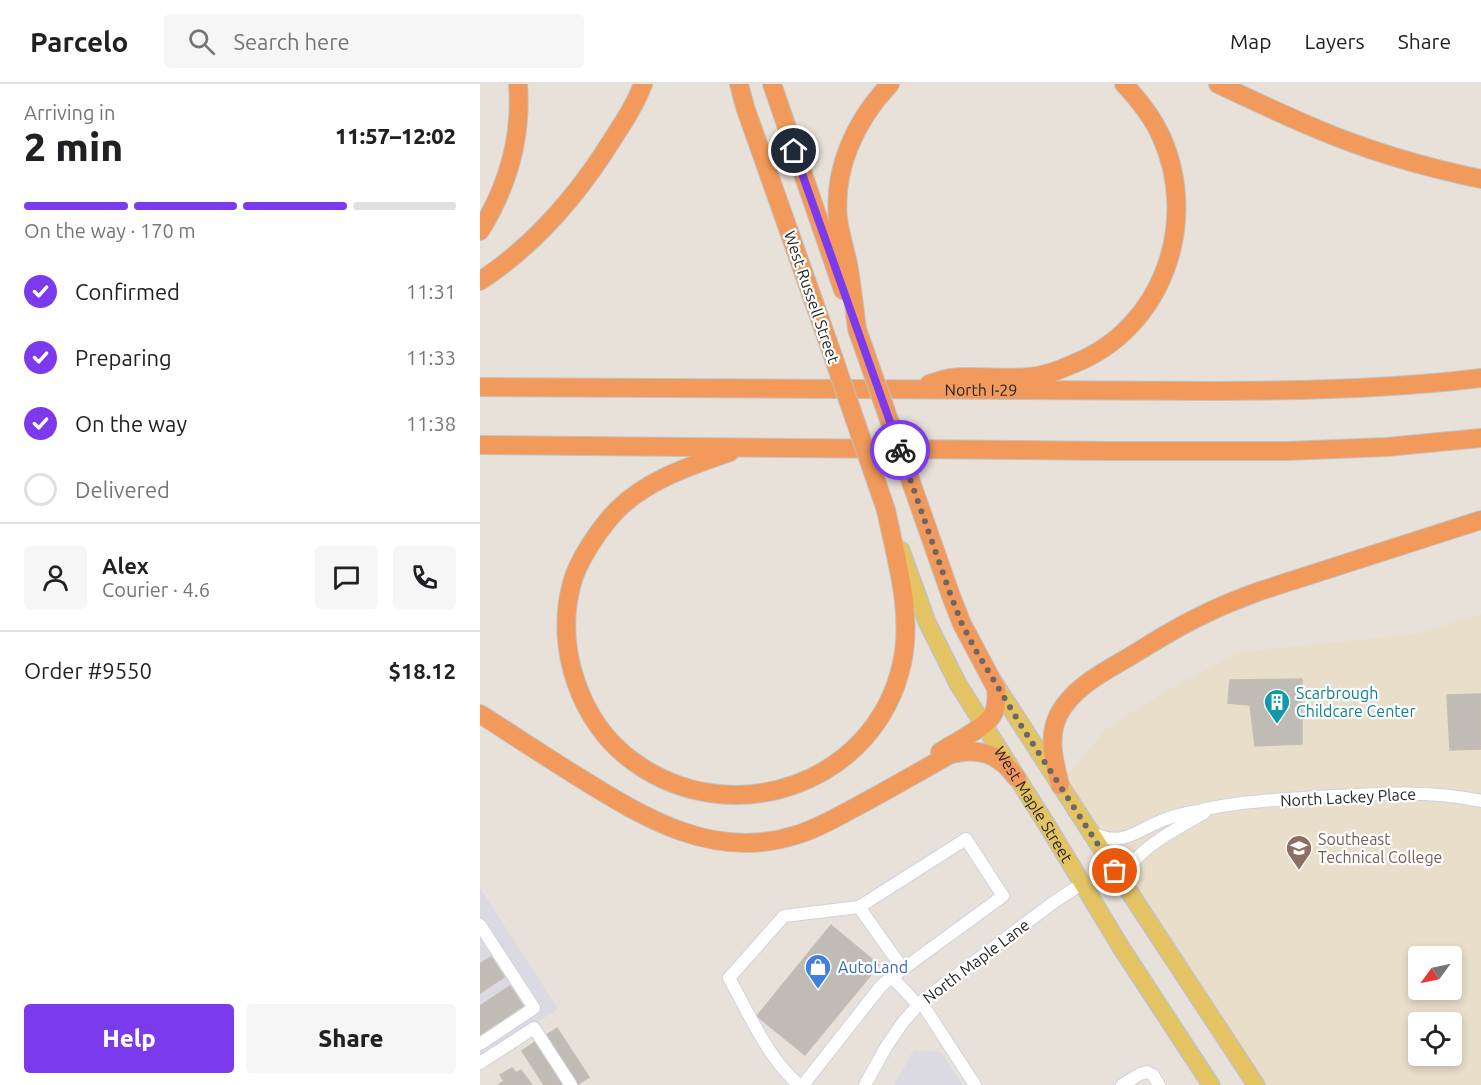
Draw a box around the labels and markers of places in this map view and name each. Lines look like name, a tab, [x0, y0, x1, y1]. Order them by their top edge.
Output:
pin	[768, 125, 819, 176]
place label: Scarbrough Childcare Center	[1296, 684, 1415, 720]
building icon: Scarbrough Childcare Center	[1262, 687, 1292, 725]
place label: Southeast Technical College	[1318, 830, 1442, 866]
school or university icon: Southeast Technical College	[1284, 833, 1314, 871]
pin	[1089, 845, 1140, 896]
shop icon: AutoLand	[803, 952, 833, 990]
place label: AutoLand	[838, 958, 908, 976]

